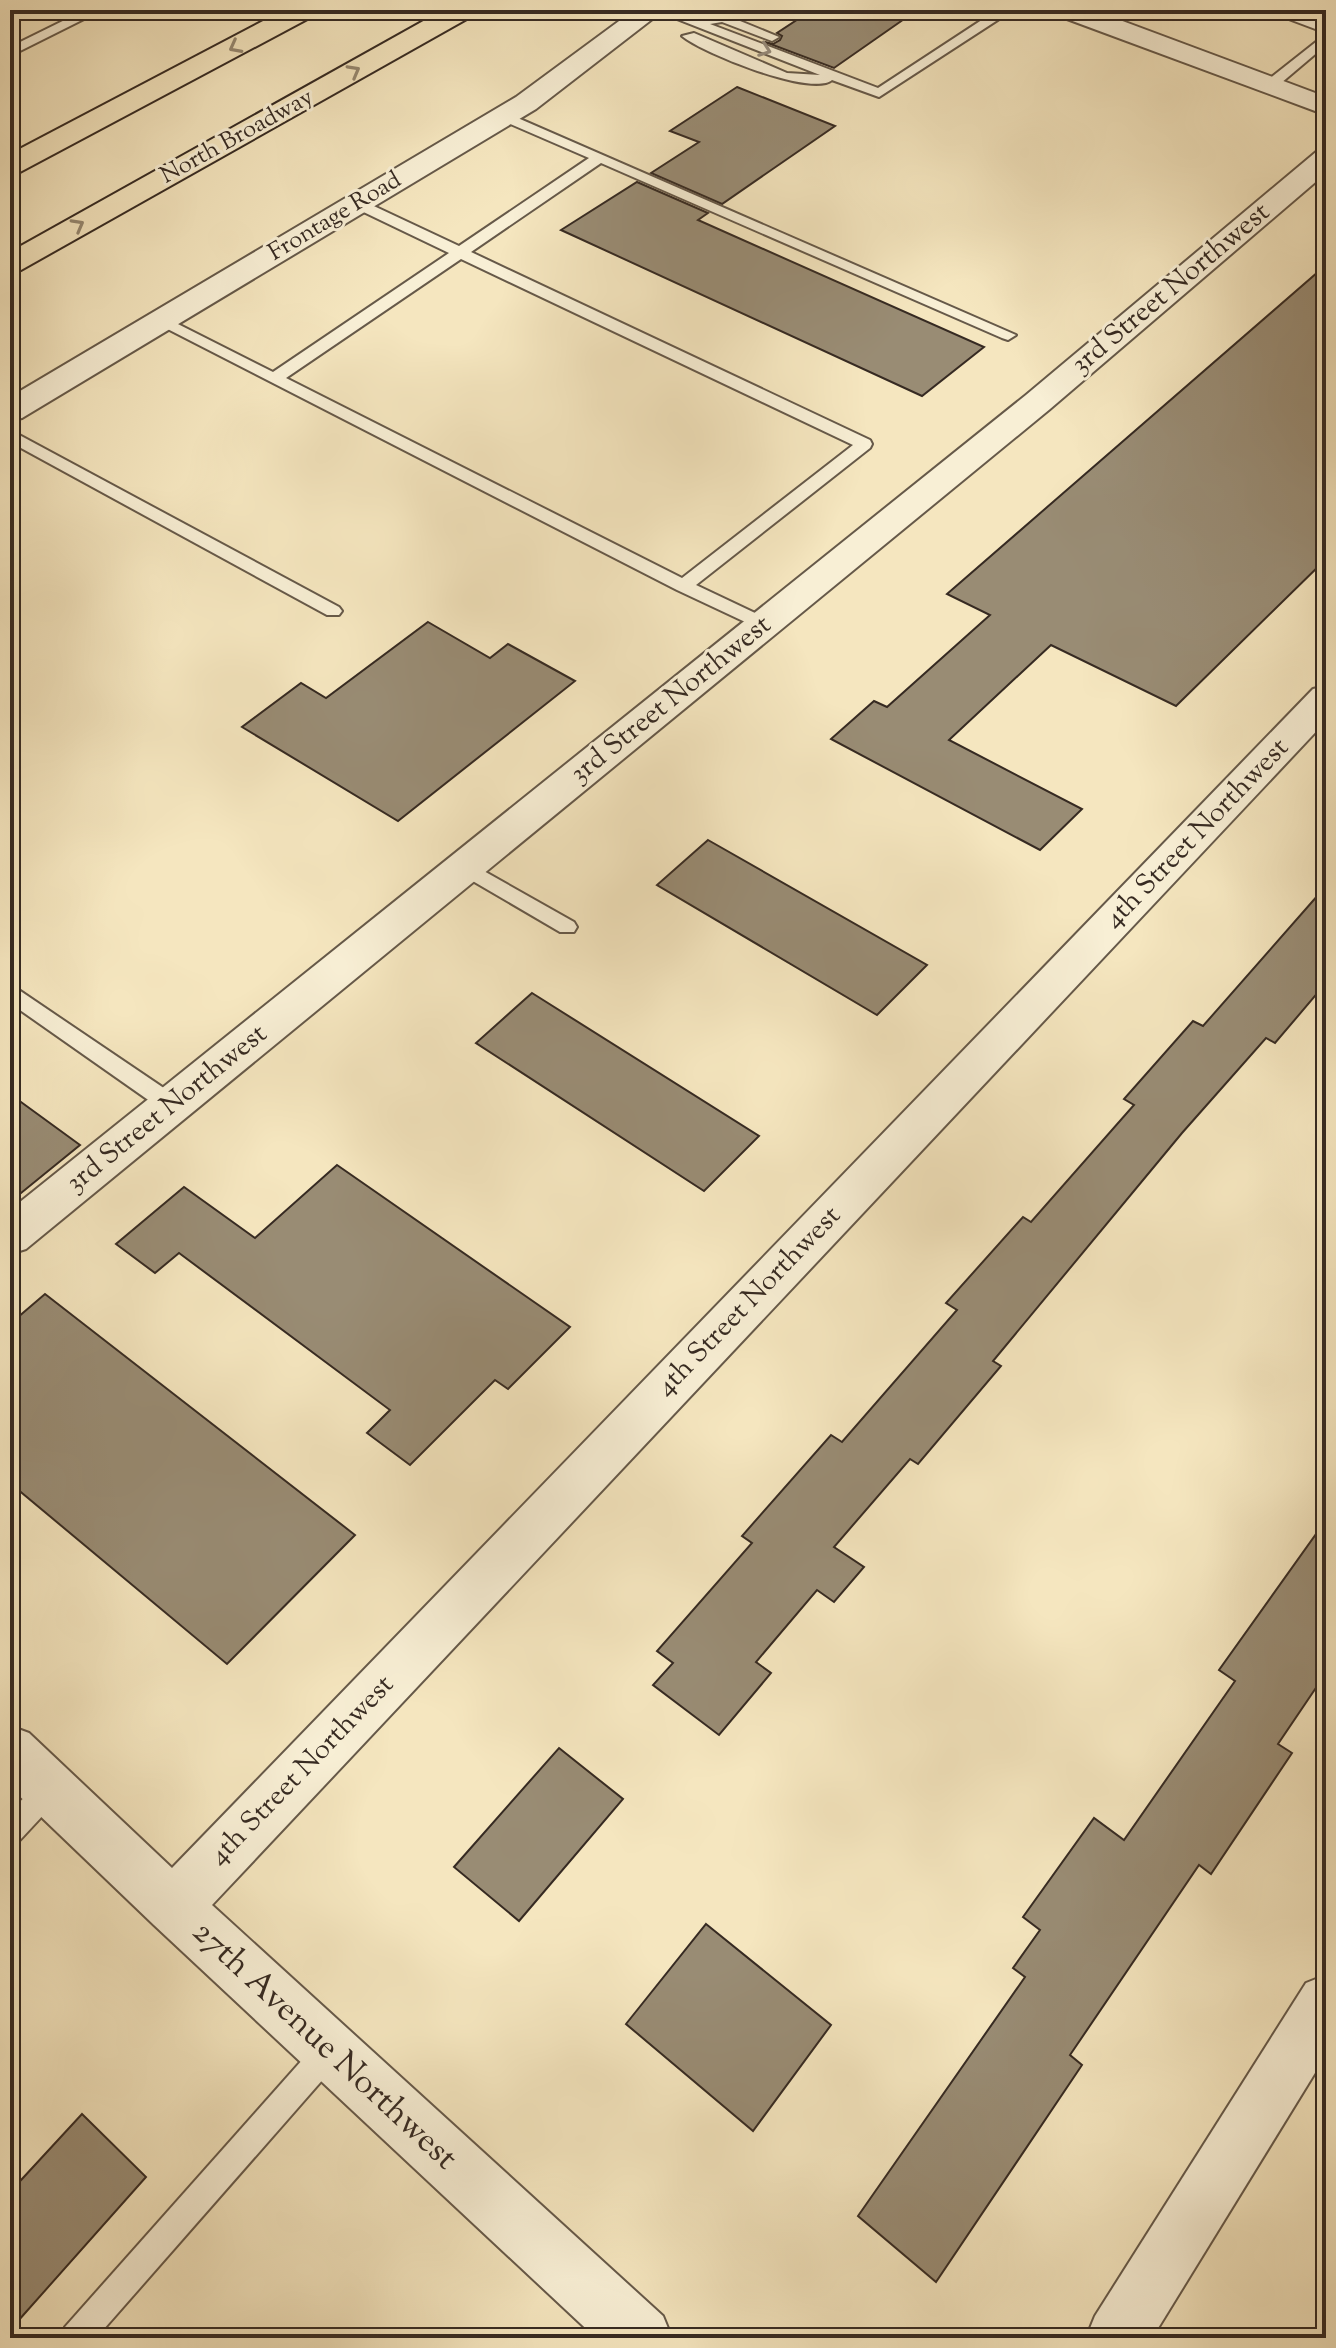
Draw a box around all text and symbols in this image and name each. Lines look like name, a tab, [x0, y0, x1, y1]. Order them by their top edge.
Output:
one-way arrow	[229, 37, 244, 52]
one-way arrow	[757, 41, 771, 57]
one-way arrow	[345, 65, 360, 81]
street label: North Broadway	[154, 81, 320, 193]
street label: Frontage Road	[262, 164, 408, 270]
street label: 3rd Street Northwest	[1063, 193, 1279, 384]
one-way arrow	[70, 220, 84, 235]
street label: 3rd Street Northwest	[562, 606, 781, 794]
street label: 4th Street Northwest	[1095, 729, 1299, 938]
street label: 3rd Street Northwest	[58, 1015, 277, 1203]
street label: 4th Street Northwest	[647, 1197, 851, 1406]
street label: 4th Street Northwest	[200, 1666, 404, 1875]
street label: 27th Avenue Northwest	[180, 1910, 468, 2183]

